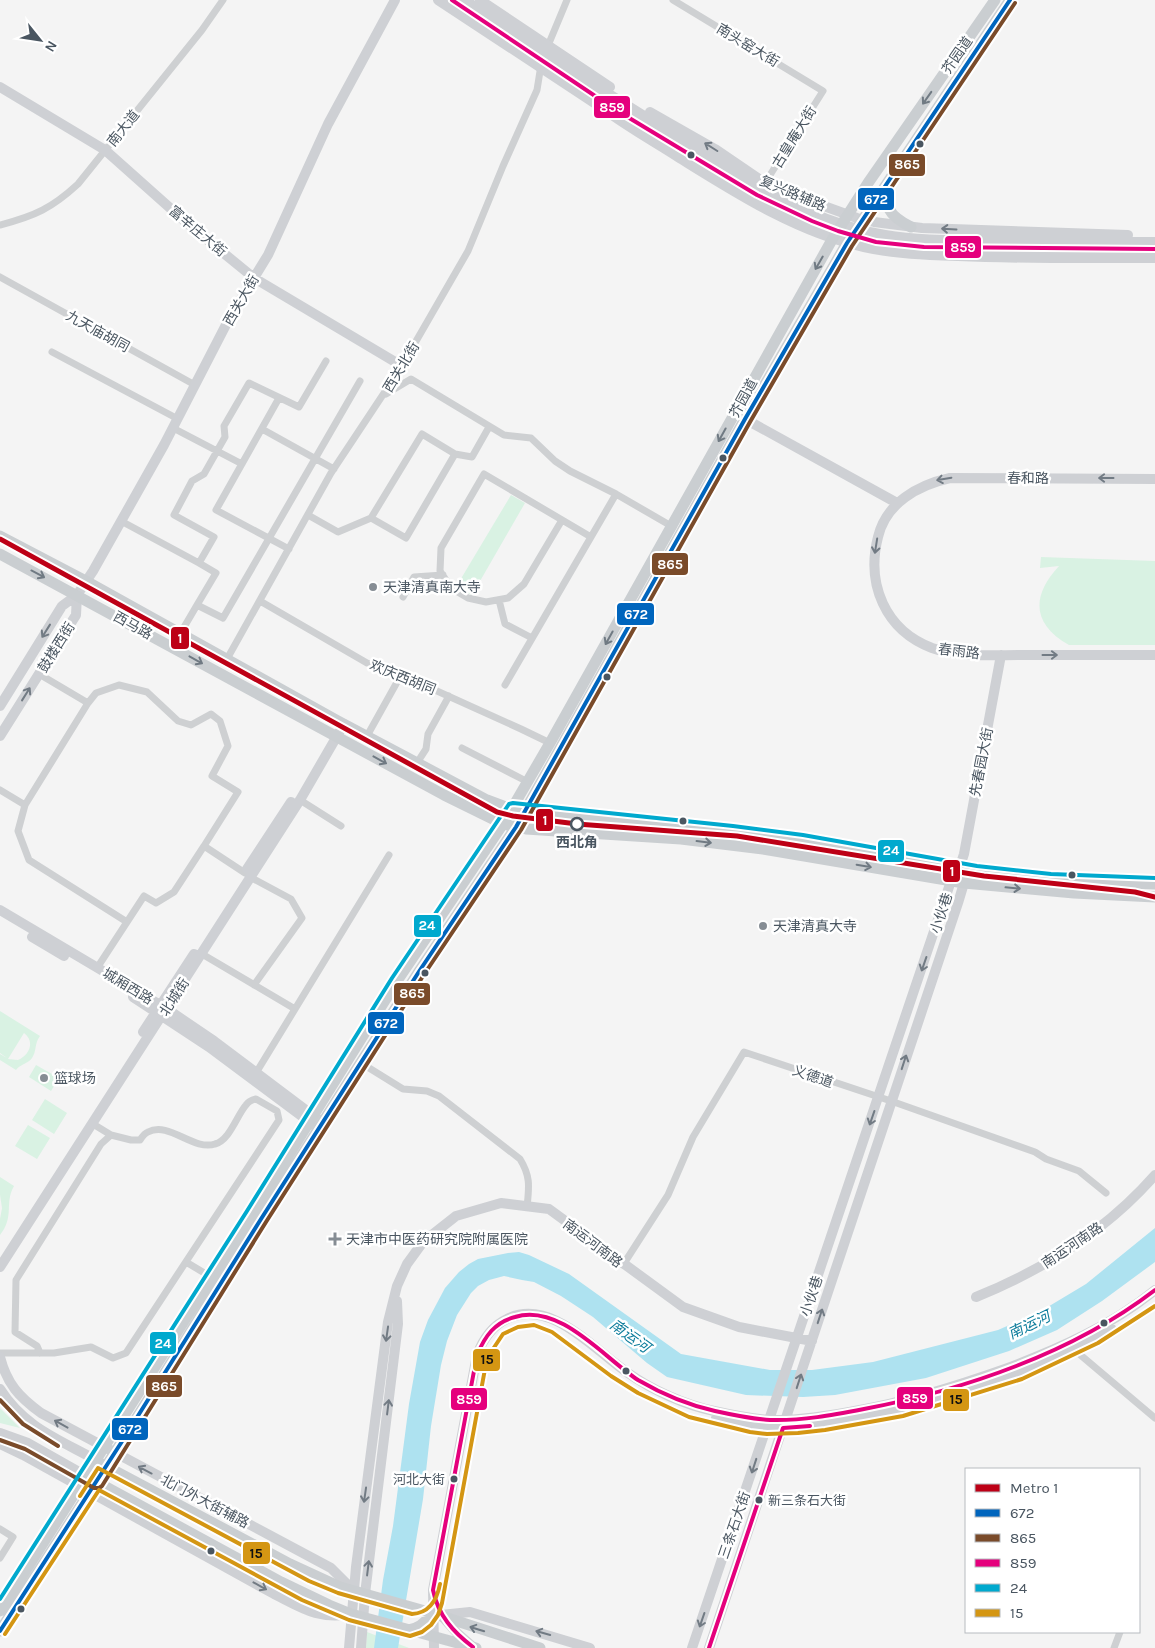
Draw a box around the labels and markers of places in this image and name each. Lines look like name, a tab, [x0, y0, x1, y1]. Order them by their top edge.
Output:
unlabelled marker	[915, 139, 925, 149]
unlabelled marker	[686, 150, 696, 160]
unlabelled marker	[718, 453, 728, 463]
place label: 天津清真南大寺	[383, 579, 481, 596]
marker: 天津清真南大寺	[367, 581, 379, 593]
unlabelled marker	[602, 672, 612, 682]
unlabelled marker	[678, 816, 688, 826]
marker: 西北角	[570, 817, 584, 831]
place label: 西北角	[556, 834, 598, 851]
unlabelled marker	[1067, 870, 1077, 880]
place label: 天津清真大寺	[773, 918, 857, 935]
marker: 天津清真大寺	[757, 920, 769, 932]
unlabelled marker	[420, 968, 430, 978]
place label: 篮球场	[54, 1070, 96, 1087]
marker: 篮球场	[38, 1072, 50, 1084]
place label: 天津市中医药研究院附属医院	[346, 1231, 528, 1248]
marker: 天津市中医药研究院附属医院	[328, 1232, 342, 1246]
unlabelled marker	[1099, 1318, 1109, 1328]
unlabelled marker	[621, 1366, 631, 1376]
place label: 河北大街	[393, 1472, 445, 1487]
marker: 河北大街	[449, 1474, 459, 1484]
place label: 新三条石大街	[768, 1493, 846, 1508]
marker: 新三条石大街	[754, 1495, 764, 1505]
unlabelled marker	[206, 1546, 216, 1556]
unlabelled marker	[16, 1604, 26, 1614]

